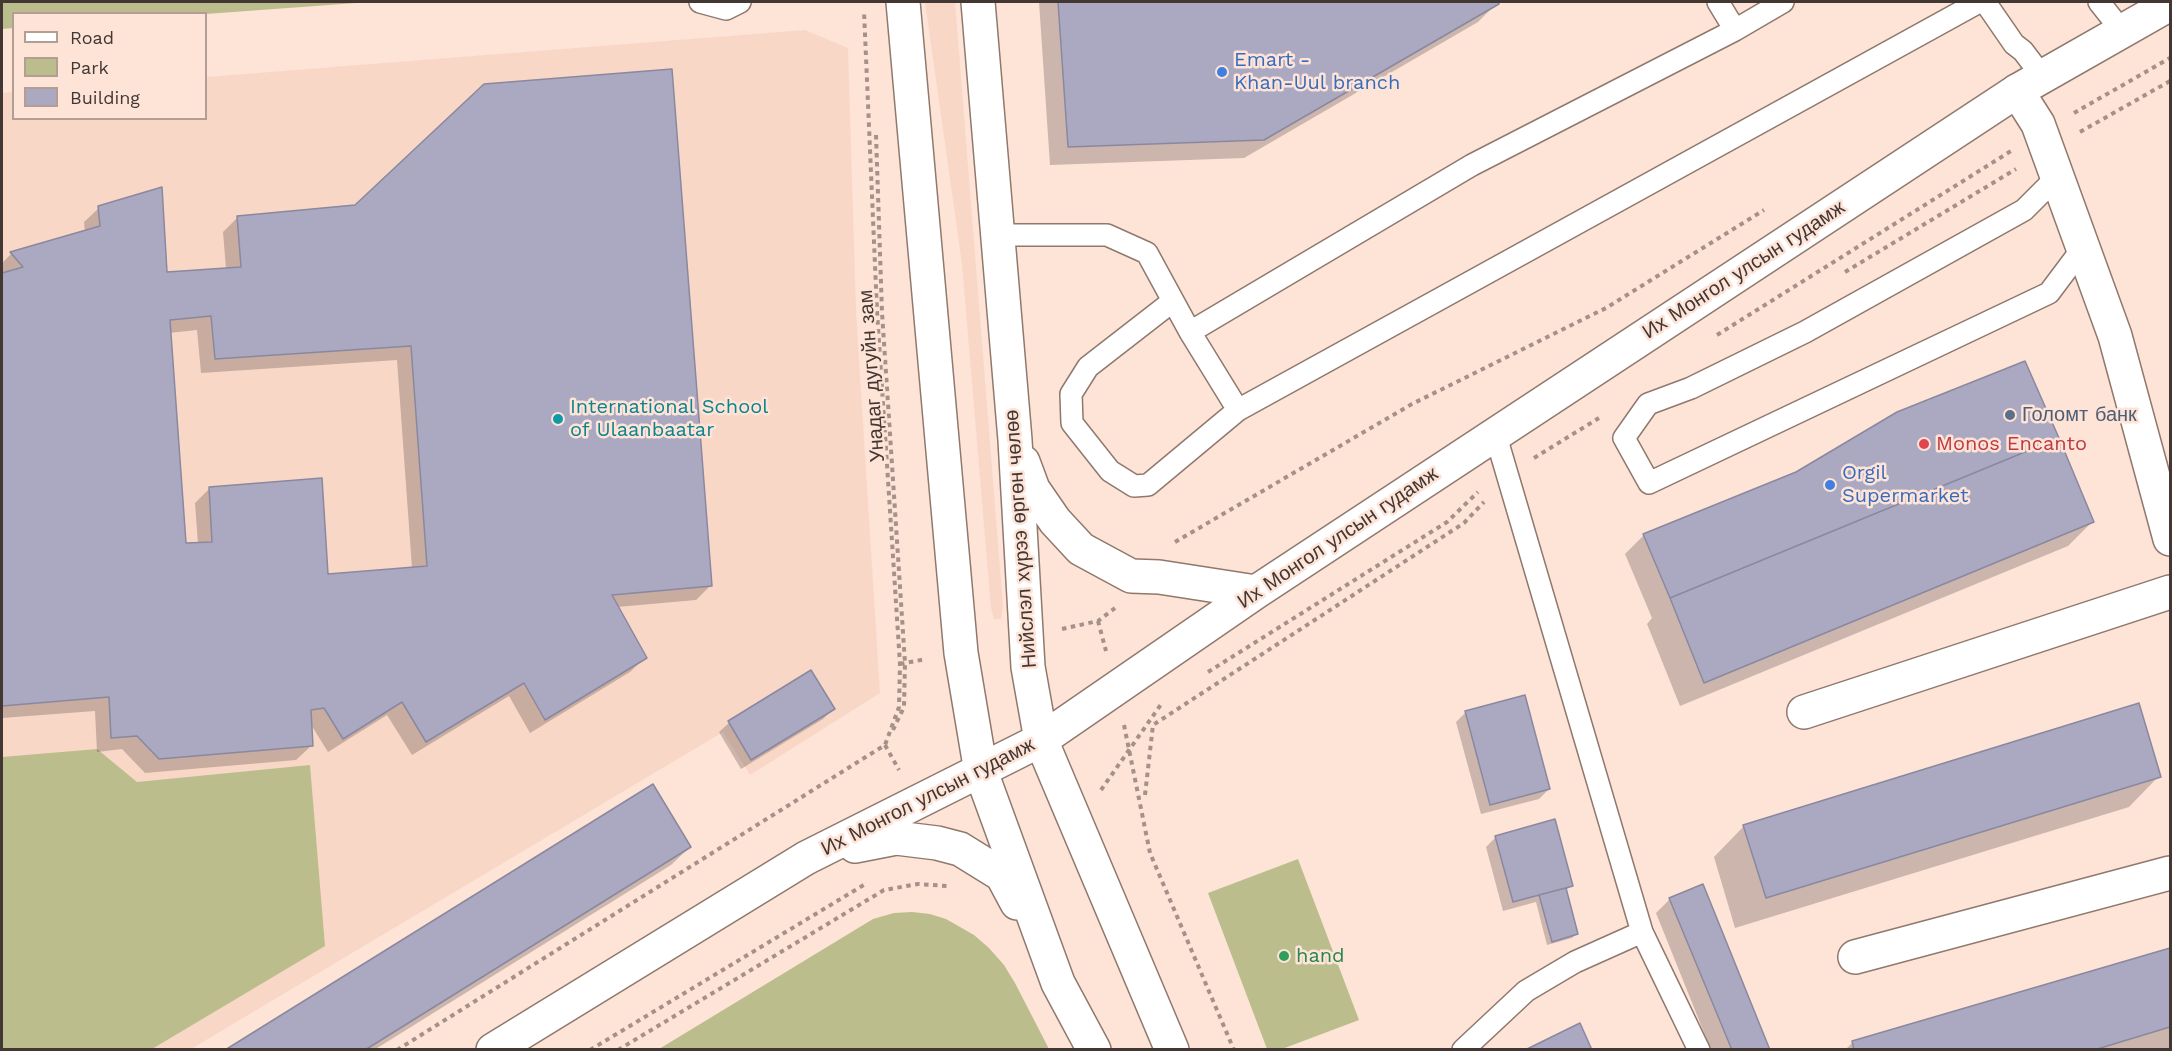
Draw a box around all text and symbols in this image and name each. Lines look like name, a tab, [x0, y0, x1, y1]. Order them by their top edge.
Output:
legend	[12, 12, 207, 120]
text: Road	[70, 27, 114, 48]
place label: Emart - Khan-Uul branch	[1234, 48, 1400, 95]
text: Park	[70, 57, 109, 78]
marker: Emart - Khan-Uul branch	[1215, 65, 1229, 79]
text: Building	[70, 87, 140, 108]
street label: Их Монгол улсын гудамж	[1638, 196, 1850, 344]
street label: Унадаг дугуйн зам	[854, 289, 890, 463]
place label: International School of Ulaanbaatar	[570, 395, 768, 442]
place label: Голомт банк	[2022, 403, 2137, 427]
marker: Голомт банк	[2003, 408, 2017, 422]
street label: Нийслэл хүрээ өргөн чөлөө	[1000, 409, 1042, 669]
marker: International School of Ulaanbaatar	[551, 412, 565, 426]
place label: Monos Encanto	[1936, 432, 2087, 456]
marker: Monos Encanto	[1917, 437, 1931, 451]
place label: Orgil Supermarket	[1842, 461, 1968, 508]
street label: Их Монгол улсын гудамж	[1233, 462, 1443, 614]
marker: Orgil Supermarket	[1823, 478, 1837, 492]
street label: Их Монгол улсын гудамж	[817, 733, 1039, 861]
place label: hand	[1296, 944, 1345, 968]
marker: hand	[1277, 949, 1291, 963]

